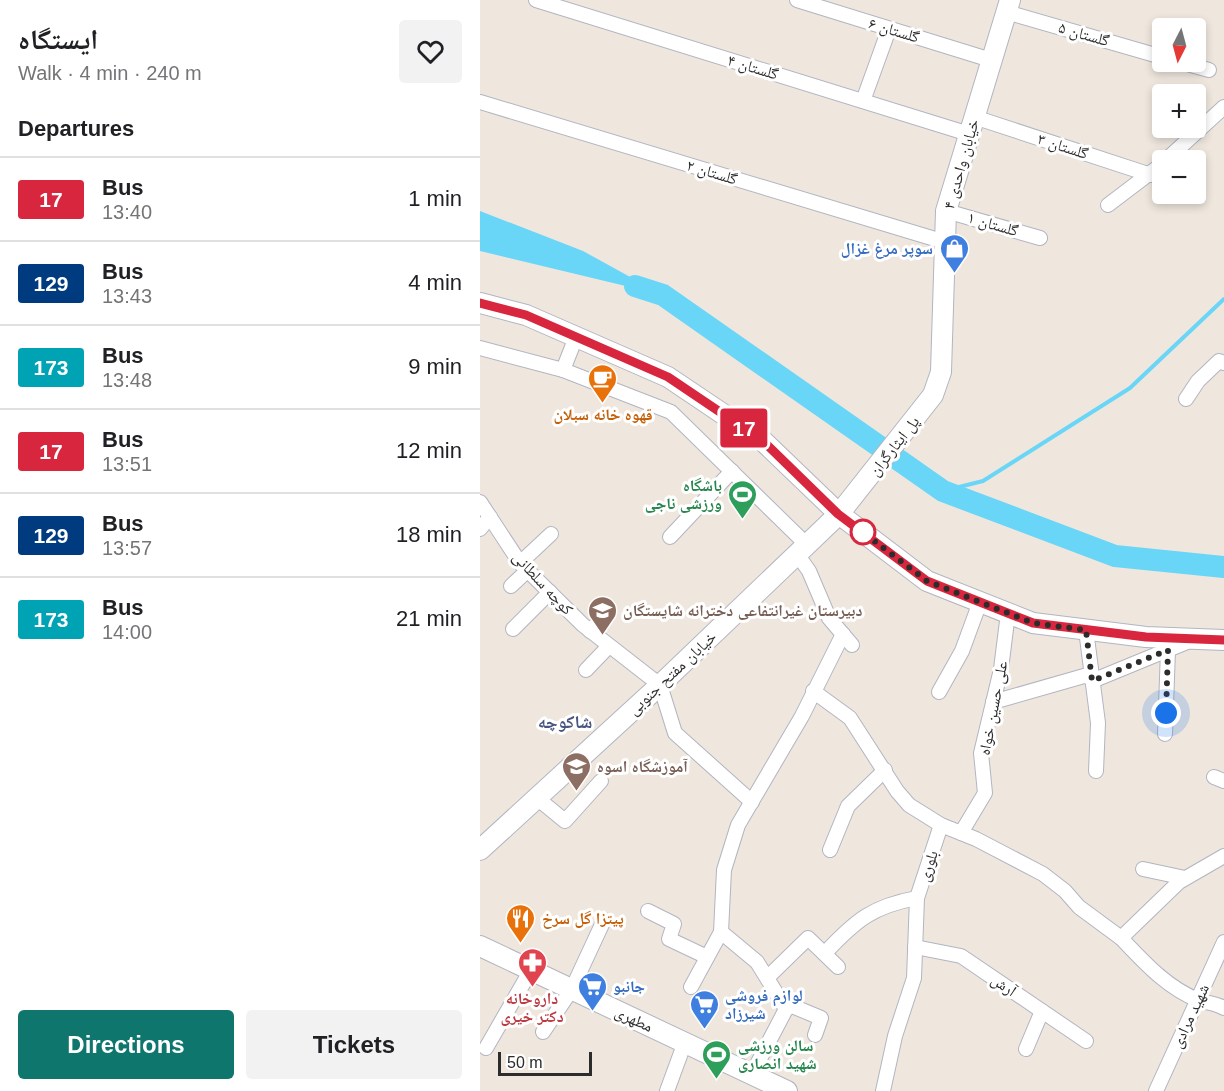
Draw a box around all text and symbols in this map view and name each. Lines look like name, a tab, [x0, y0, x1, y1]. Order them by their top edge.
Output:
street label: گلستان ۶	[866, 14, 922, 48]
north arrow	[1152, 18, 1206, 72]
map controls	[1152, 18, 1206, 204]
street label: گلستان ۵	[1056, 19, 1112, 51]
button: heart	[399, 20, 462, 83]
text: ایستگاه	[18, 24, 98, 55]
street label: گلستان ۴	[725, 51, 781, 85]
text: Walk · 4 min · 240 m	[18, 62, 202, 84]
button: +	[1152, 84, 1206, 138]
text: Departures	[18, 116, 134, 141]
street label: خیابان واحدی ۴	[940, 117, 984, 212]
street label: گلستان ۳	[1035, 130, 1091, 164]
button: −	[1152, 150, 1206, 204]
street label: گلستان ۲	[684, 156, 740, 190]
text: Bus	[102, 175, 144, 200]
text: 1 min	[408, 186, 462, 211]
text: 17	[39, 188, 63, 211]
text: 13:40	[102, 201, 152, 223]
street label: گلستان ۱	[965, 209, 1021, 241]
shop icon: سوپر مرغ غزال	[938, 232, 970, 274]
place label: سوپر مرغ غزال	[841, 240, 933, 259]
text: Bus	[102, 259, 144, 284]
text: 4 min	[408, 270, 462, 295]
text: 129	[33, 272, 69, 295]
text: 13:43	[102, 285, 152, 307]
text: Bus	[102, 343, 144, 368]
text: 9 min	[408, 354, 462, 379]
text: 173	[33, 356, 69, 379]
cafe icon: قهوه خانه سبلان	[587, 362, 619, 404]
text: 13:48	[102, 369, 152, 391]
place label: قهوه خانه سبلان	[553, 406, 653, 424]
line badge: 17	[717, 408, 771, 448]
street label: پل ایثارگران	[865, 413, 924, 480]
text: 17	[732, 417, 756, 440]
text: Bus	[102, 427, 144, 452]
text: 12 min	[396, 438, 462, 463]
text: 17	[39, 440, 63, 463]
text: 13:51	[102, 453, 152, 475]
place label: باشگاه ورزشی ناجی	[645, 477, 722, 513]
sports icon: باشگاه ورزشی ناجی	[727, 478, 759, 520]
text: Bus	[102, 511, 144, 536]
unlabelled marker	[850, 519, 876, 545]
text: 18 min	[396, 522, 462, 547]
text: 129	[33, 524, 69, 547]
text: 13:57	[102, 537, 152, 559]
street label: کوچه سلطانی	[508, 548, 577, 620]
school or university icon: دبیرستان غیرانتفاعی دخترانه شایستگان	[586, 594, 618, 636]
text: Bus	[102, 595, 144, 620]
place label: دبیرستان غیرانتفاعی دخترانه شایستگان	[623, 602, 862, 620]
text: 21 min	[396, 606, 462, 631]
text: 173	[33, 608, 69, 631]
text: 14:00	[102, 621, 152, 643]
street label: خیابان مفتح جنوبی	[624, 628, 721, 720]
street label: علی حسین خواه	[976, 659, 1012, 757]
your location	[1151, 698, 1181, 728]
district label: شاکوچه	[538, 712, 592, 732]
school or university icon: آموزشگاه اسوه	[560, 750, 592, 792]
place label: آموزشگاه اسوه	[597, 758, 688, 775]
street label: بلوری	[915, 848, 943, 884]
restaurant icon: پیتزا گل سرخ	[505, 902, 537, 944]
place label: پیتزا گل سرخ	[542, 910, 624, 929]
pharmacy icon: داروخانه دکتر خیری	[516, 946, 548, 988]
supermarket icon: جانبو	[576, 970, 608, 1012]
street label: آرش	[987, 971, 1020, 1002]
place label: جانبو	[613, 978, 645, 995]
street label: شهید مرادی	[1168, 981, 1214, 1051]
place label: لوازم فروشی شیرزاد	[725, 987, 803, 1022]
supermarket icon: لوازم فروشی شیرزاد	[688, 988, 720, 1030]
place label: داروخانه دکتر خیری	[500, 990, 564, 1026]
street label: مطهری	[612, 1003, 656, 1037]
button: Directions	[18, 1010, 234, 1079]
button: Tickets	[246, 1010, 462, 1079]
place label: سالن ورزشی شهید انصاری	[738, 1037, 817, 1073]
sports icon: سالن ورزشی شهید انصاری	[701, 1038, 733, 1080]
scale bar	[498, 1049, 592, 1076]
text: 50 m	[507, 1054, 543, 1071]

